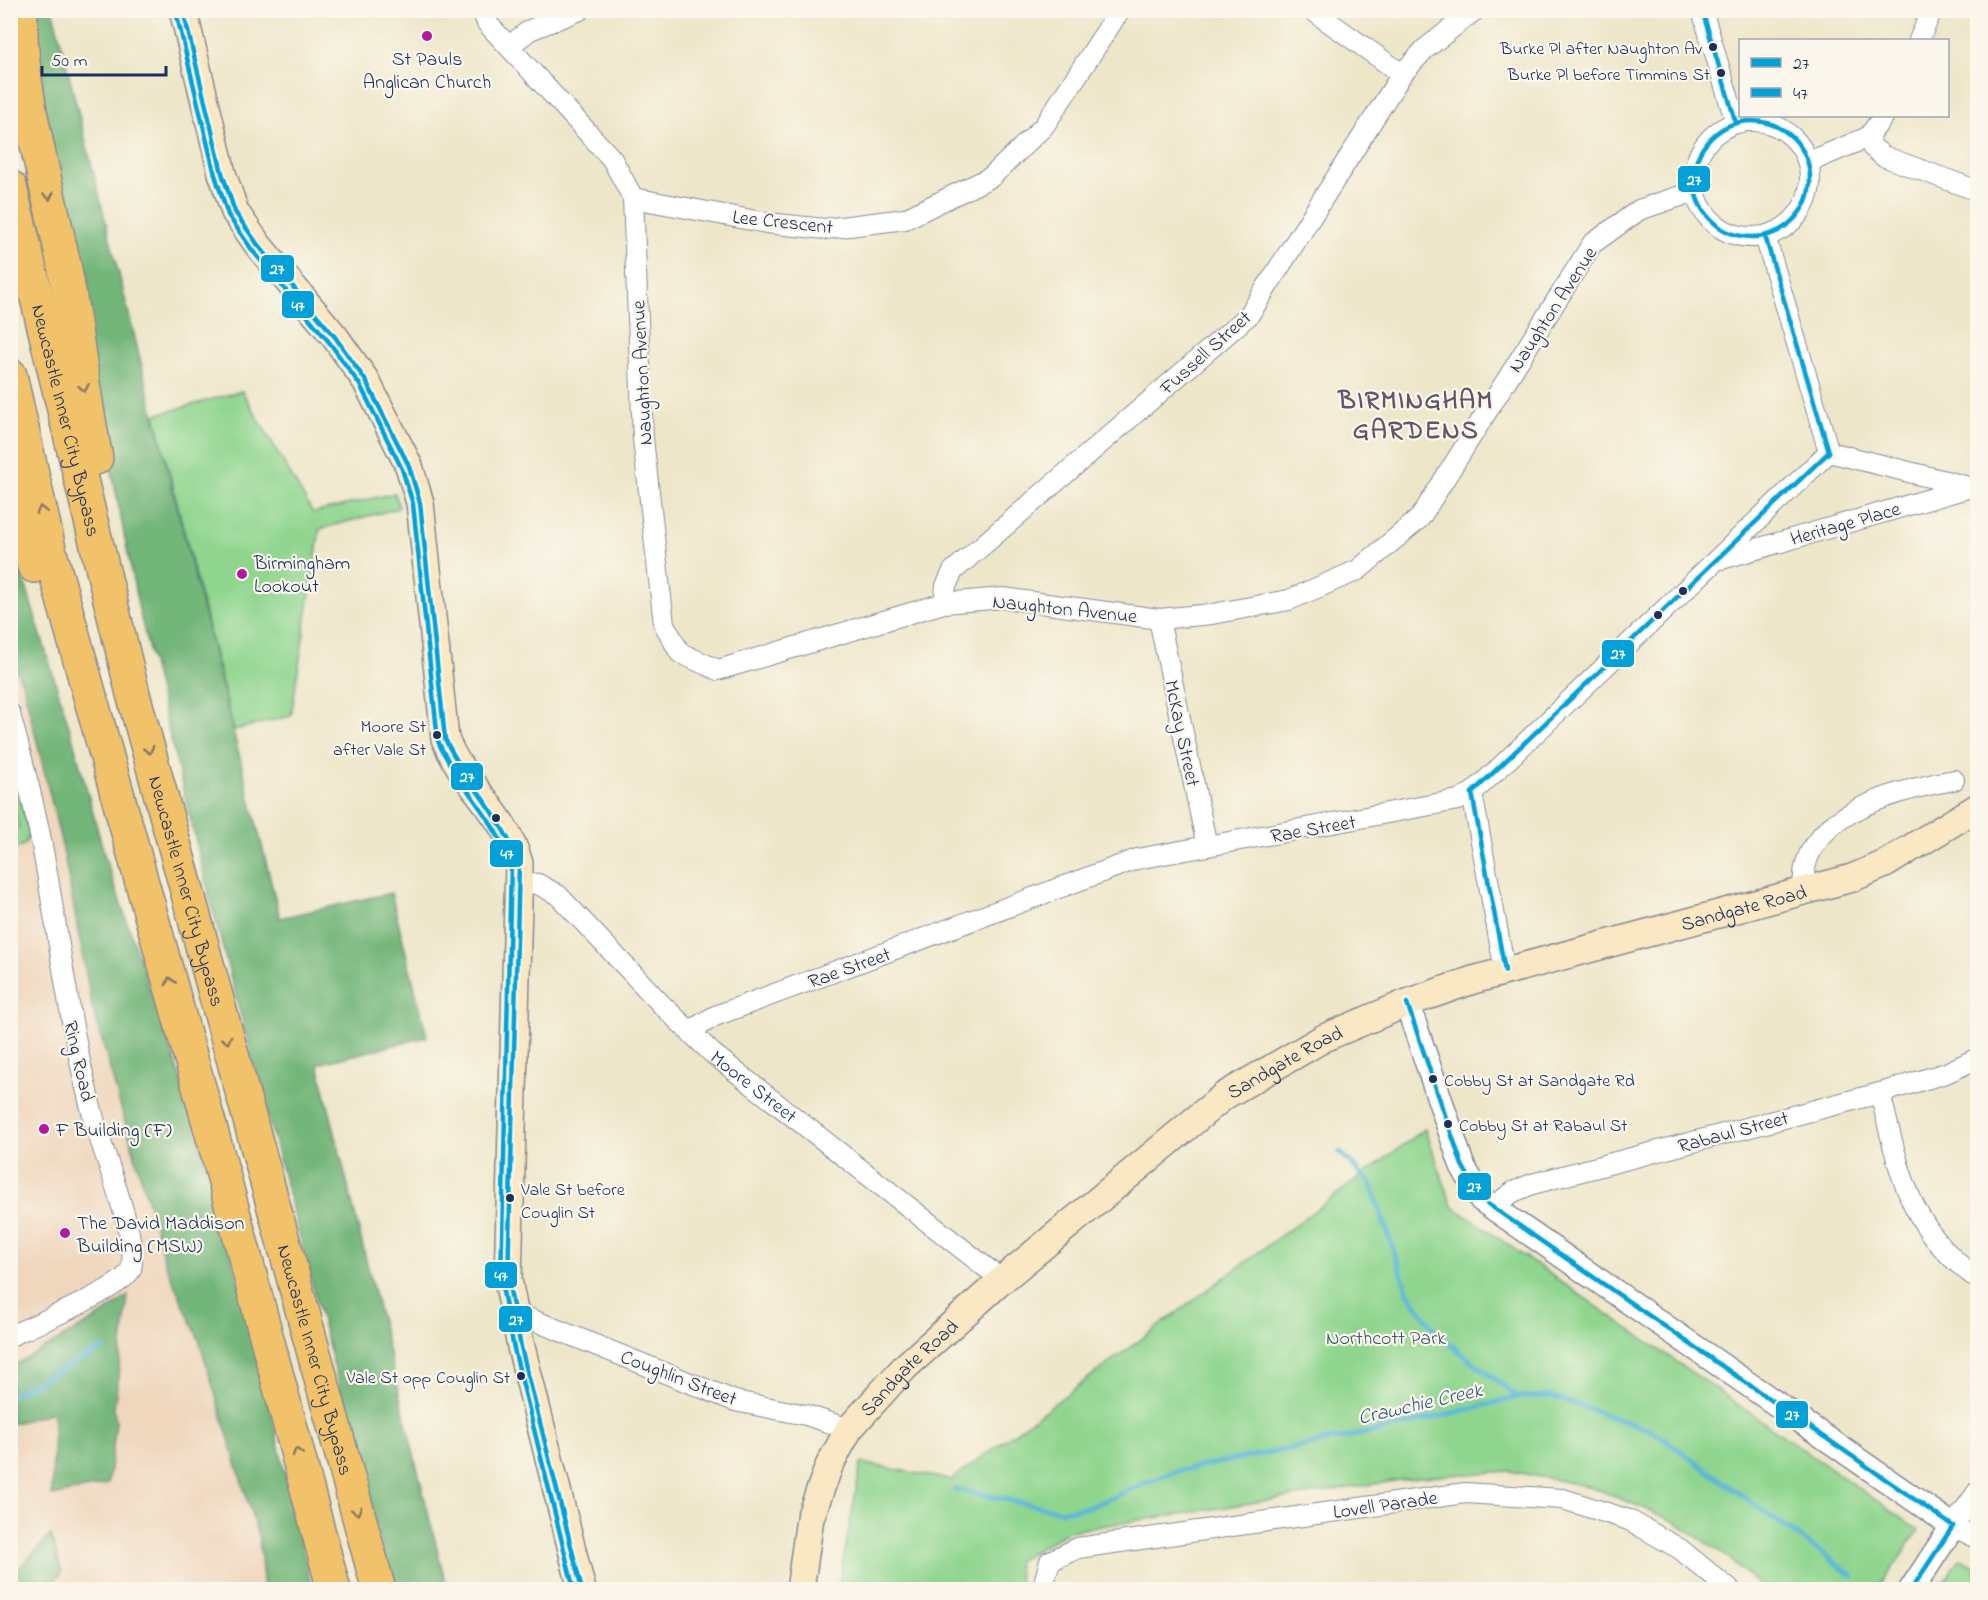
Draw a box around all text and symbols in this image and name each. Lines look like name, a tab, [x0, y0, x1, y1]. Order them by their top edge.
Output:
marker: St Pauls Anglican Church	[420, 29, 434, 43]
place label: Burke Pl after Naughton Av	[1499, 37, 1702, 64]
scale bar	[42, 39, 166, 77]
legend	[1739, 39, 1949, 117]
marker: Burke Pl after Naughton Av	[1707, 41, 1719, 53]
place label: St Pauls Anglican Church	[363, 46, 491, 99]
text: 50 m	[51, 49, 88, 75]
text: 27	[1793, 52, 1810, 78]
place label: Burke Pl before Timmins St	[1507, 63, 1710, 89]
marker: Burke Pl before Timmins St	[1715, 67, 1727, 79]
text: 47	[1793, 82, 1808, 108]
line badge: 27	[1677, 165, 1711, 193]
text: 27	[1686, 169, 1702, 193]
one-way arrow	[42, 191, 55, 201]
street label: Lee Crescent	[731, 204, 835, 243]
street label: Naughton Avenue	[1502, 242, 1607, 380]
line badge: 27	[260, 254, 295, 283]
text: 27	[269, 258, 285, 282]
line badge: 47	[281, 290, 315, 319]
text: 47	[290, 295, 305, 319]
street label: Naughton Avenue	[625, 300, 663, 446]
street label: Newcastle Inner City Bypass	[22, 302, 106, 540]
street label: Fussell Street	[1154, 305, 1259, 404]
one-way arrow	[77, 383, 89, 393]
district label: BIRMINGHAM GARDENS	[1337, 383, 1494, 451]
street label: Heritage Place	[1787, 496, 1904, 556]
one-way arrow	[35, 505, 48, 515]
place label: Birmingham Lookout	[253, 550, 350, 602]
marker: Birmingham Lookout	[235, 567, 249, 581]
unlabelled marker	[1677, 585, 1689, 597]
street label: Naughton Avenue	[991, 588, 1138, 633]
unlabelled marker	[1652, 609, 1664, 621]
line badge: 27	[1601, 639, 1635, 668]
text: 27	[1610, 643, 1626, 667]
street label: McKay Street	[1155, 678, 1206, 790]
place label: Moore St after Vale St	[333, 715, 426, 764]
marker: Moore St after Vale St	[431, 729, 443, 741]
one-way arrow	[141, 745, 154, 755]
line badge: 27	[450, 762, 484, 791]
text: 27	[459, 766, 475, 790]
street label: Newcastle Inner City Bypass	[139, 773, 230, 1010]
street label: Rae Street	[1268, 809, 1359, 852]
unlabelled marker	[490, 812, 502, 824]
line badge: 47	[489, 839, 524, 868]
text: 47	[499, 843, 514, 867]
street label: Sandgate Road	[1678, 879, 1810, 940]
street label: Rae Street	[804, 941, 896, 998]
one-way arrow	[164, 976, 177, 986]
street label: Ring Road	[53, 1018, 101, 1105]
street label: Sandgate Road	[1223, 1020, 1348, 1108]
one-way arrow	[220, 1034, 232, 1045]
street label: Moore Street	[703, 1045, 802, 1131]
place label: Cobby St at Sandgate Rd	[1444, 1069, 1635, 1096]
marker: Cobby St at Sandgate Rd	[1427, 1073, 1439, 1085]
street label: Rabaul Street	[1675, 1105, 1792, 1162]
place label: Cobby St at Rabaul St	[1459, 1114, 1627, 1140]
place label: F Building (F)	[55, 1117, 172, 1147]
marker: Cobby St at Rabaul St	[1442, 1118, 1454, 1130]
marker: F Building (F)	[37, 1122, 51, 1136]
line badge: 27	[1457, 1172, 1492, 1201]
text: 27	[1466, 1176, 1482, 1200]
place label: Vale St before Couglin St	[520, 1178, 626, 1228]
marker: Vale St before Couglin St	[504, 1192, 516, 1204]
place label: The David Maddison Building (MSW)	[76, 1210, 245, 1263]
marker: The David Maddison Building (MSW)	[58, 1226, 72, 1240]
street label: Newcastle Inner City Bypass	[268, 1242, 359, 1479]
line badge: 47	[484, 1261, 518, 1289]
text: 47	[493, 1265, 508, 1289]
line badge: 27	[498, 1305, 533, 1333]
text: 27	[508, 1309, 524, 1333]
street label: Sandgate Road	[854, 1313, 966, 1424]
park label: Northcott Park	[1326, 1325, 1446, 1354]
street label: Coughlin Street	[615, 1344, 741, 1416]
place label: Vale St opp Couglin St	[346, 1366, 510, 1393]
marker: Vale St opp Couglin St	[515, 1370, 527, 1382]
water label: Crawchie Creek	[1355, 1376, 1486, 1434]
line badge: 27	[1775, 1400, 1809, 1429]
text: 27	[1784, 1404, 1800, 1428]
one-way arrow	[292, 1447, 305, 1457]
street label: Lovell Parade	[1331, 1485, 1439, 1528]
one-way arrow	[350, 1506, 363, 1516]

